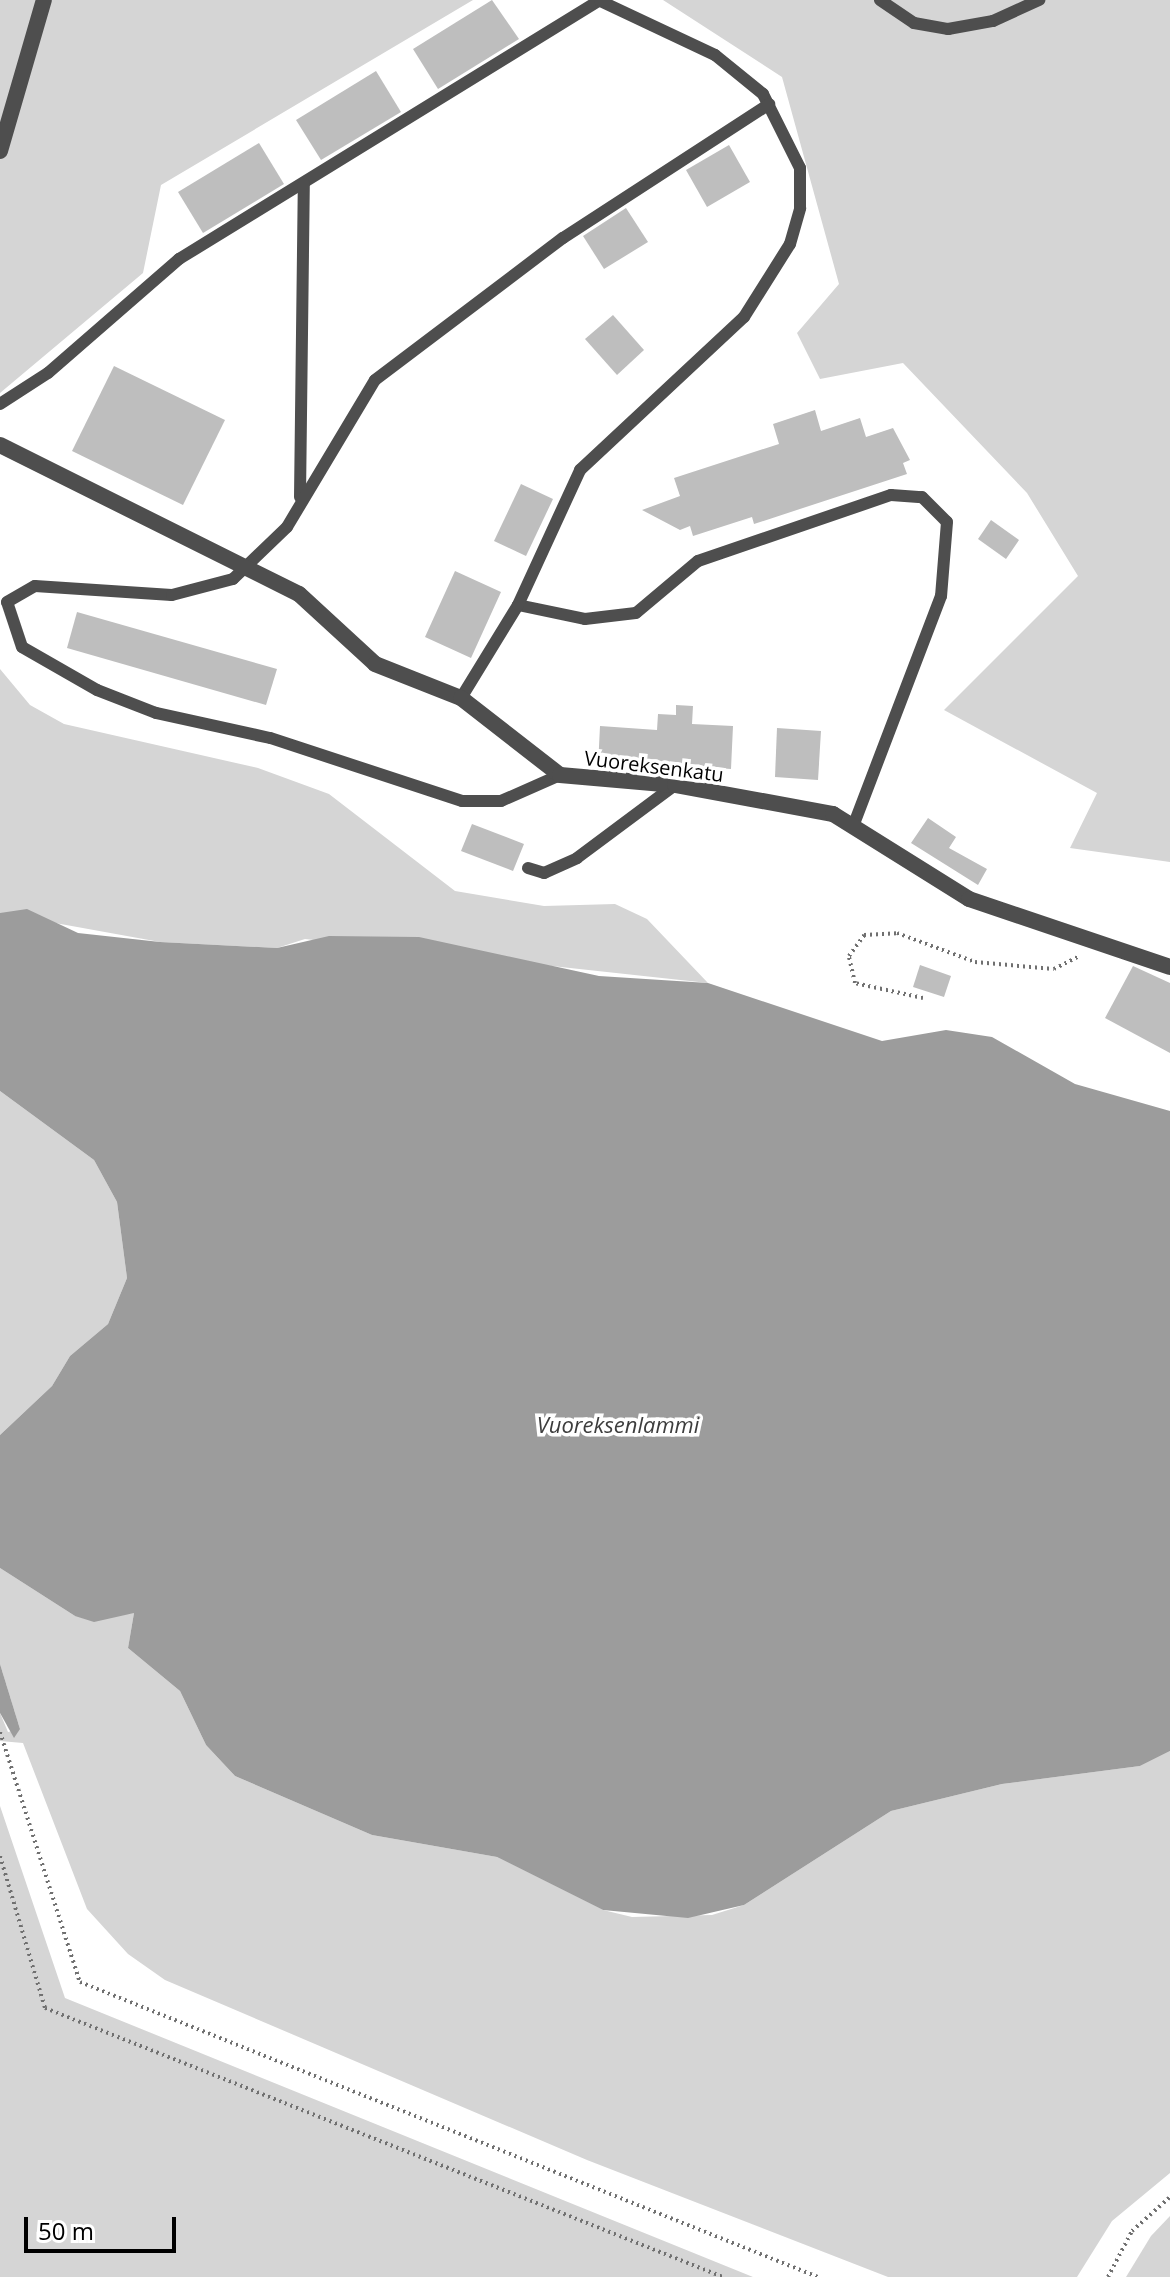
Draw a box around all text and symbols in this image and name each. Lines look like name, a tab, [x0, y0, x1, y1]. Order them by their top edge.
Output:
street label: Vuoreksenkatu	[583, 746, 725, 786]
water label: Vuoreksenlammi	[537, 1412, 699, 1438]
scale bar	[28, 2201, 180, 2251]
text: 50 m	[38, 2214, 94, 2247]

